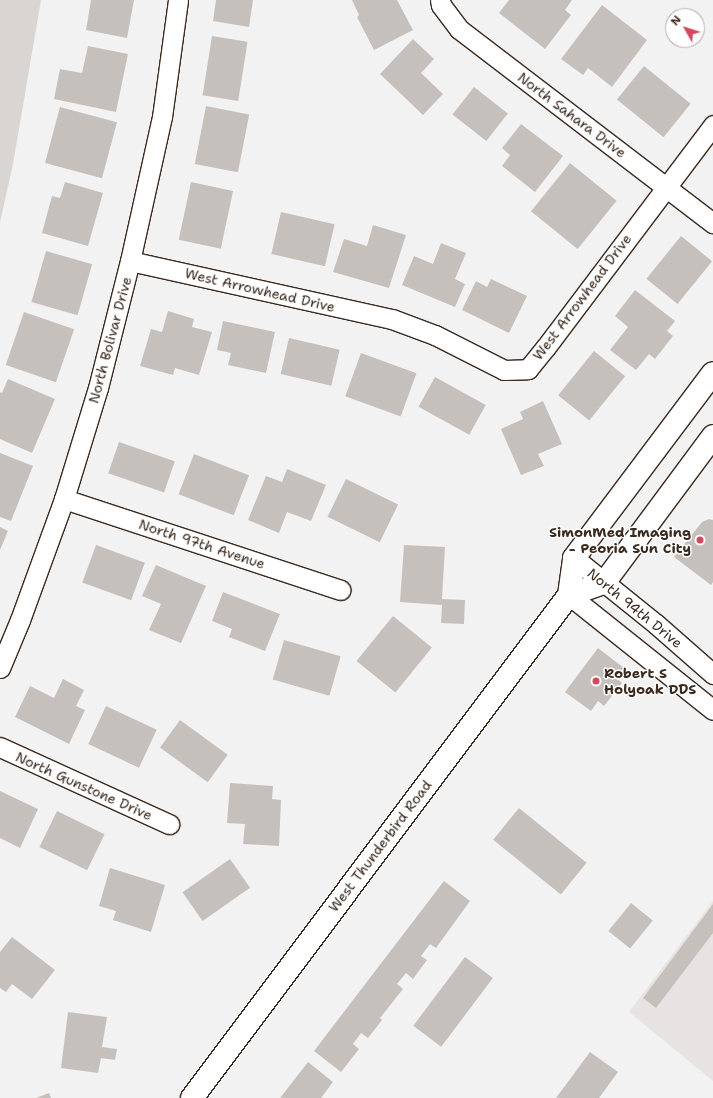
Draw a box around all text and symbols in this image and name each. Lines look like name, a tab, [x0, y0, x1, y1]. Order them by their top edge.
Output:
north arrow	[665, 8, 705, 48]
text: N	[667, 13, 685, 29]
street label: North Sahara Drive	[515, 69, 629, 161]
street label: West Arrowhead Drive	[529, 231, 635, 363]
street label: West Arrowhead Drive	[183, 265, 337, 315]
street label: North Bolivar Drive	[85, 275, 135, 405]
street label: North 97th Avenue	[137, 516, 267, 572]
place label: SimonMed Imaging - Peoria Sun City	[549, 524, 691, 556]
marker: SimonMed Imaging - Peoria Sun City	[694, 534, 706, 546]
street label: North 94th Drive	[584, 565, 686, 651]
place label: Robert S Holyoak DDS	[604, 665, 696, 698]
marker: Robert S Holyoak DDS	[591, 676, 601, 686]
street label: North Gunstone Drive	[13, 748, 155, 824]
street label: West Thunderbird Road	[325, 777, 435, 915]

